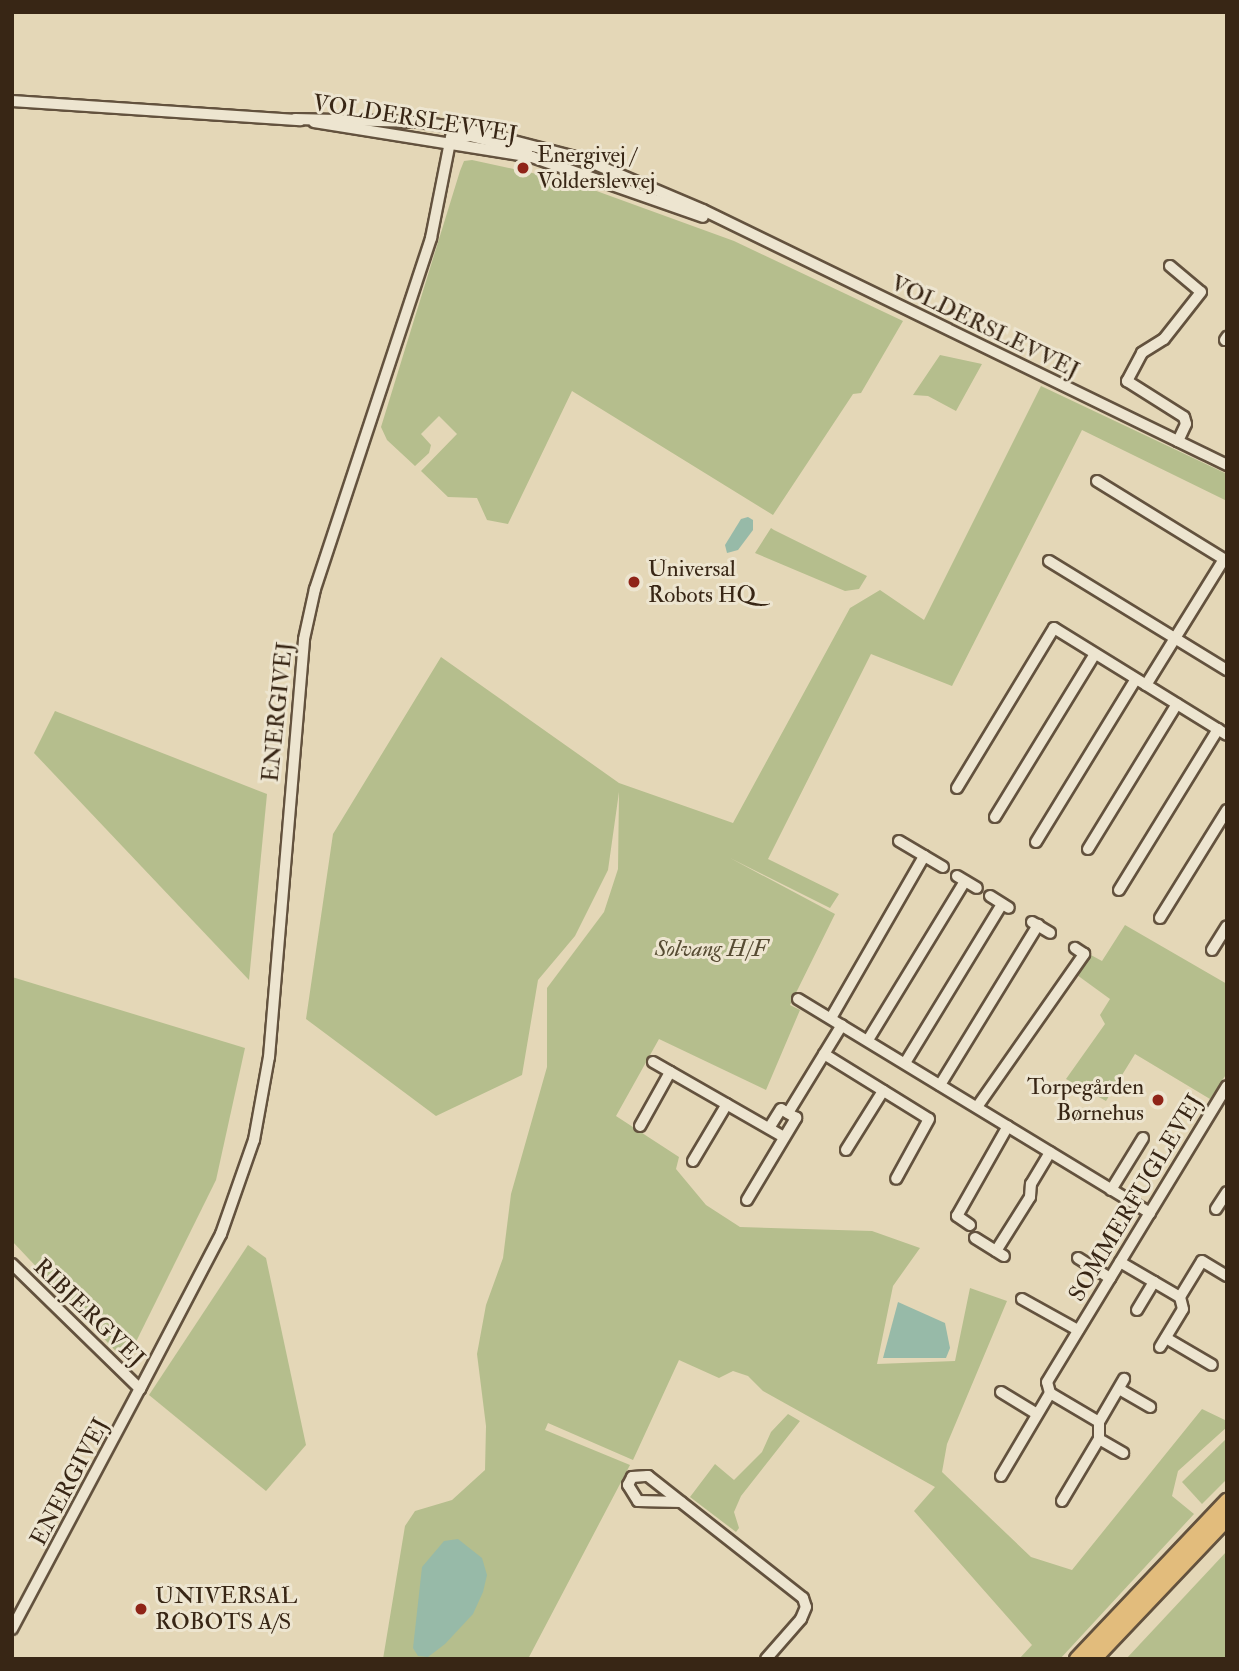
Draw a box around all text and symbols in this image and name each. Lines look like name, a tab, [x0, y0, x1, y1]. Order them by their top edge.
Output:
street label: VOLDERSLEVVEJ	[311, 89, 519, 149]
place label: Energivej / Volderslevvej	[537, 141, 655, 195]
marker: Energivej / Volderslevvej	[515, 160, 531, 176]
street label: VOLDERSLEVVEJ	[886, 269, 1084, 385]
place label: Universal Robots HQ	[648, 555, 756, 609]
marker: Universal Robots HQ	[626, 574, 642, 590]
street label: ENERGIVEJ	[257, 641, 299, 783]
park label: Solvang H/F	[655, 935, 767, 963]
place label: Torpegården Børnehus	[1027, 1073, 1144, 1127]
street label: SOMMERFUGLEVEJ	[1063, 1089, 1209, 1307]
marker: Torpegården Børnehus	[1150, 1092, 1166, 1108]
street label: RIBJERGVEJ	[28, 1253, 150, 1373]
street label: ENERGIVEJ	[25, 1413, 115, 1551]
place label: UNIVERSAL ROBOTS A/S	[155, 1582, 297, 1636]
marker: UNIVERSAL ROBOTS A/S	[133, 1601, 149, 1617]

